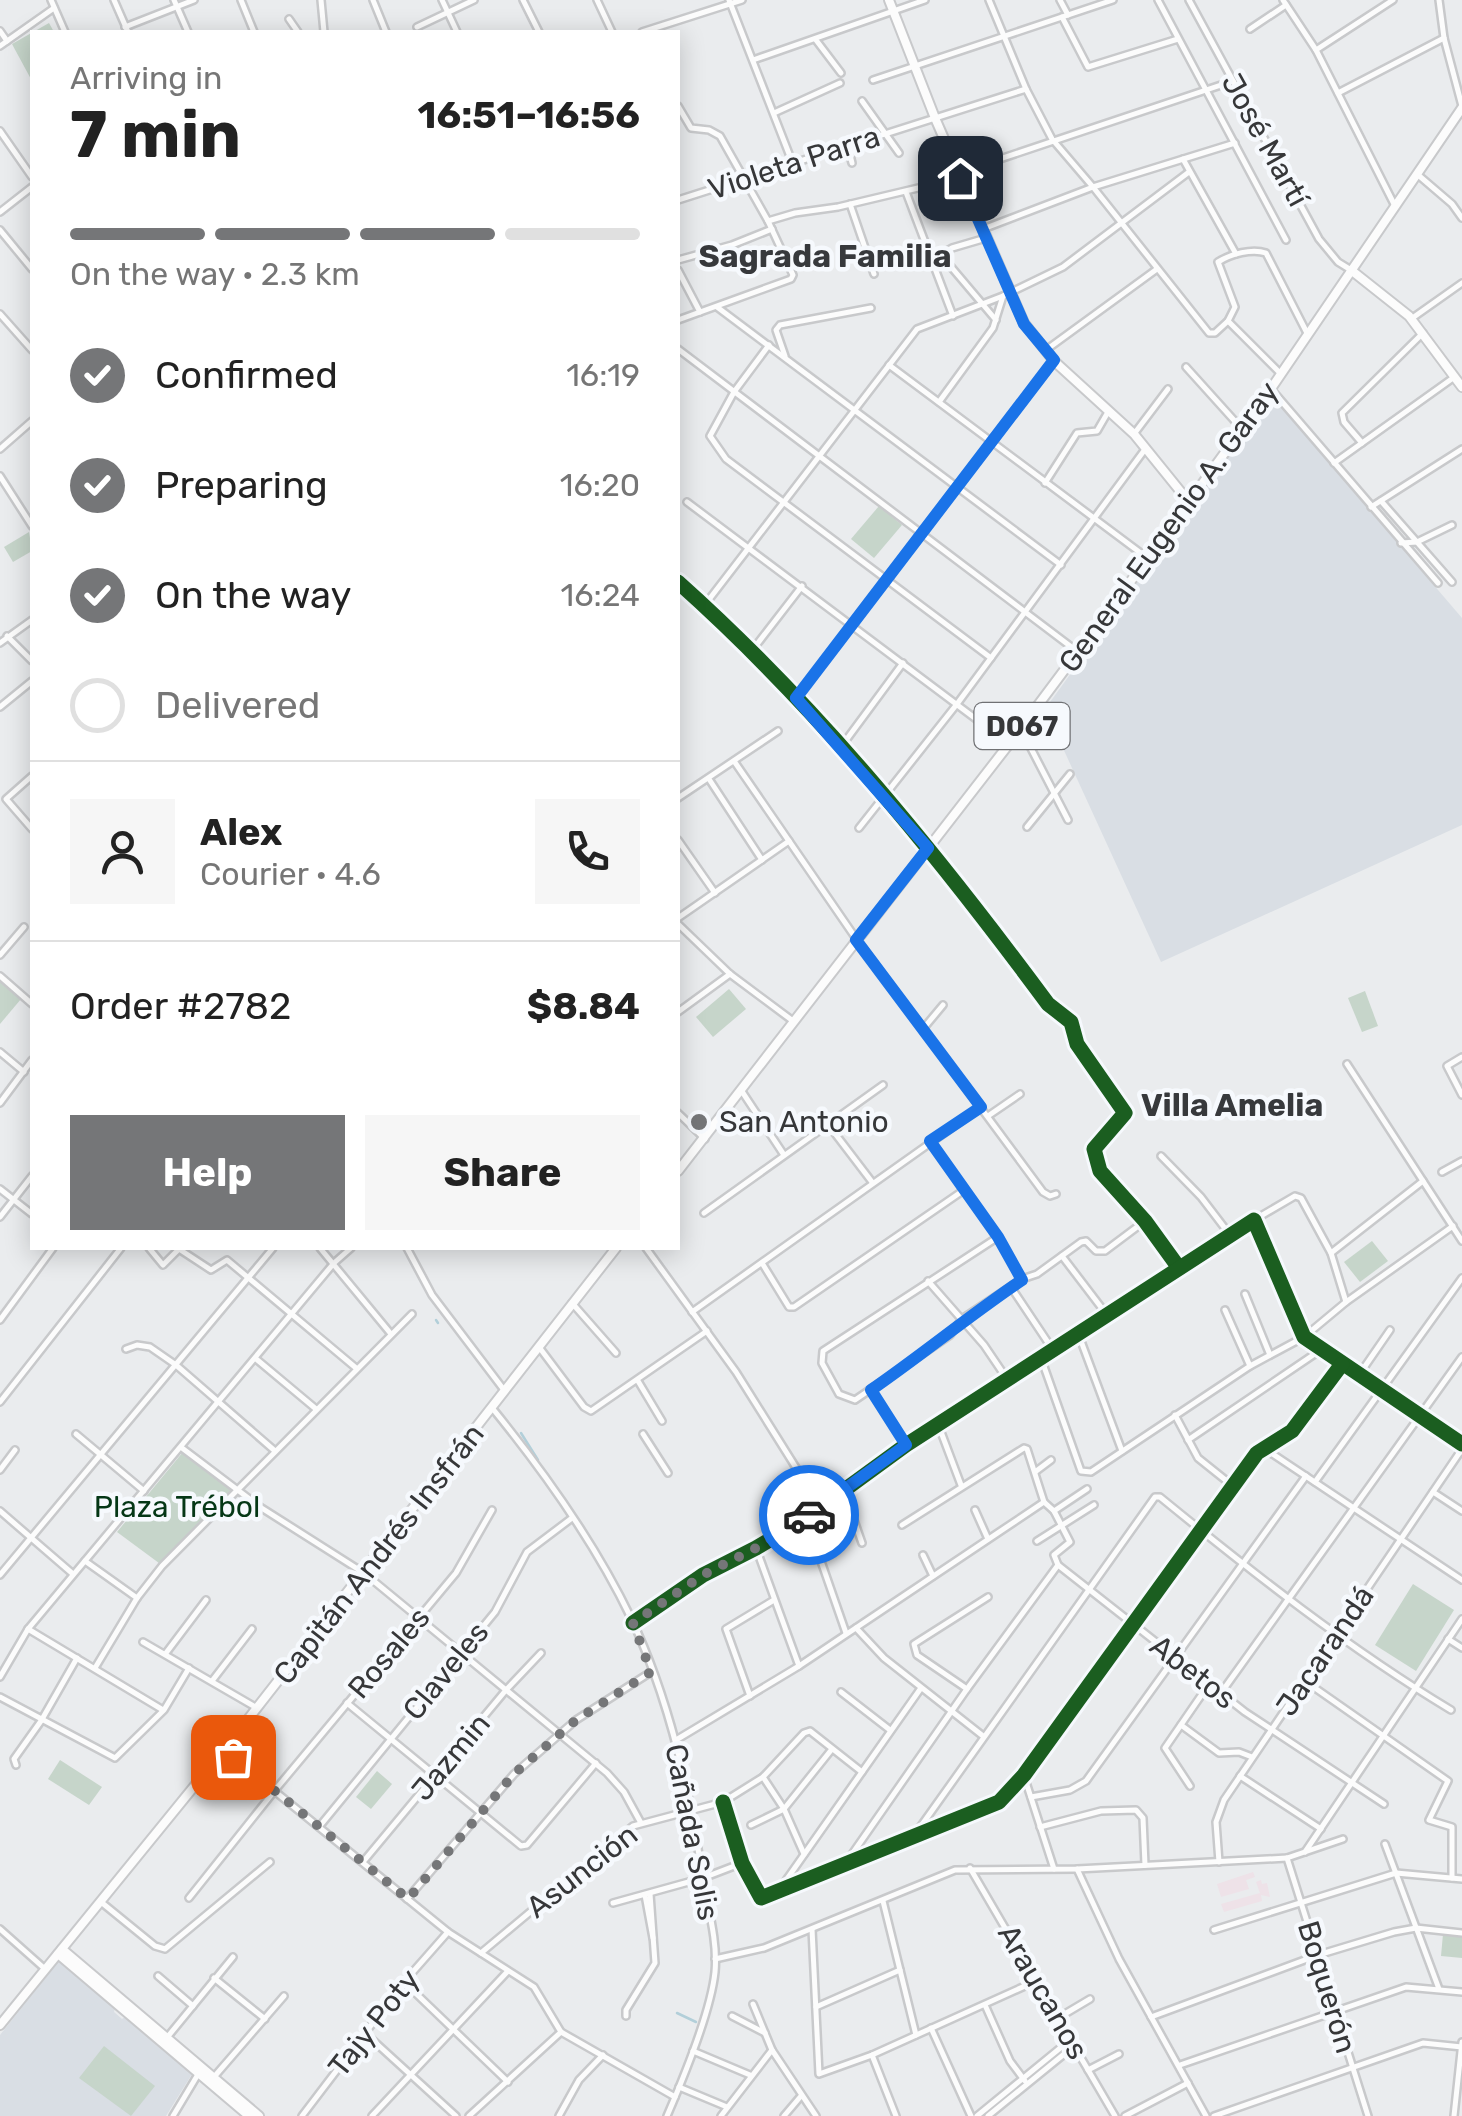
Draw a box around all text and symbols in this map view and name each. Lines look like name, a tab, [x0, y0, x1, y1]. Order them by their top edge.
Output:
text: Arriving in	[70, 59, 222, 97]
street label: José Martí	[1214, 67, 1317, 214]
text: 16:51–16:56	[418, 92, 640, 138]
text: 7 min	[70, 96, 241, 173]
street label: Violeta Parra	[704, 118, 884, 208]
pin	[918, 136, 1003, 221]
icon: home	[933, 151, 988, 206]
district label: Sagrada Familia	[698, 237, 952, 275]
text: On the way · 2.3 km	[70, 255, 360, 293]
icon: check	[70, 348, 125, 403]
text: Confirmed	[155, 352, 338, 398]
text: 16:19	[566, 356, 640, 394]
street label: General Eugenio A. Garay	[1051, 375, 1287, 679]
icon: check	[70, 458, 125, 513]
text: Preparing	[155, 462, 328, 508]
text: 16:20	[560, 466, 640, 504]
icon: check	[70, 568, 125, 623]
text: On the way	[155, 572, 351, 618]
text: 16:24	[560, 576, 640, 614]
text: Delivered	[155, 682, 320, 728]
road number: D067	[974, 703, 1070, 749]
button: person	[70, 799, 175, 904]
button: phone	[535, 799, 640, 904]
text: Alex	[200, 809, 282, 855]
text: Courier · 4.6	[200, 855, 381, 893]
text: Order #2782	[70, 983, 291, 1029]
text: $8.84	[527, 983, 640, 1029]
district label: Villa Amelia	[1141, 1086, 1323, 1124]
place label: San Antonio	[719, 1104, 889, 1140]
marker: San Antonio	[688, 1111, 710, 1133]
button: Help	[70, 1115, 345, 1230]
button: Share	[365, 1115, 640, 1230]
street label: Capitán Andrés Insfrán	[266, 1417, 492, 1691]
courier	[759, 1465, 859, 1565]
icon: car	[782, 1488, 837, 1543]
park label: Plaza Trébol	[94, 1489, 260, 1525]
street label: Jacarandá	[1268, 1579, 1382, 1723]
street label: Rosales	[341, 1600, 437, 1706]
street label: Claveles	[396, 1615, 496, 1727]
street label: Abetos	[1143, 1627, 1243, 1717]
street label: Jazmin	[404, 1706, 498, 1808]
pin	[191, 1715, 276, 1800]
icon: bag	[206, 1730, 261, 1785]
street label: Cañada Solis	[657, 1741, 727, 1923]
street label: Asunción	[519, 1817, 645, 1925]
street label: Boquerón	[1290, 1916, 1364, 2058]
street label: Araucanos	[990, 1918, 1096, 2066]
street label: Tajy Poty	[321, 1962, 427, 2084]

